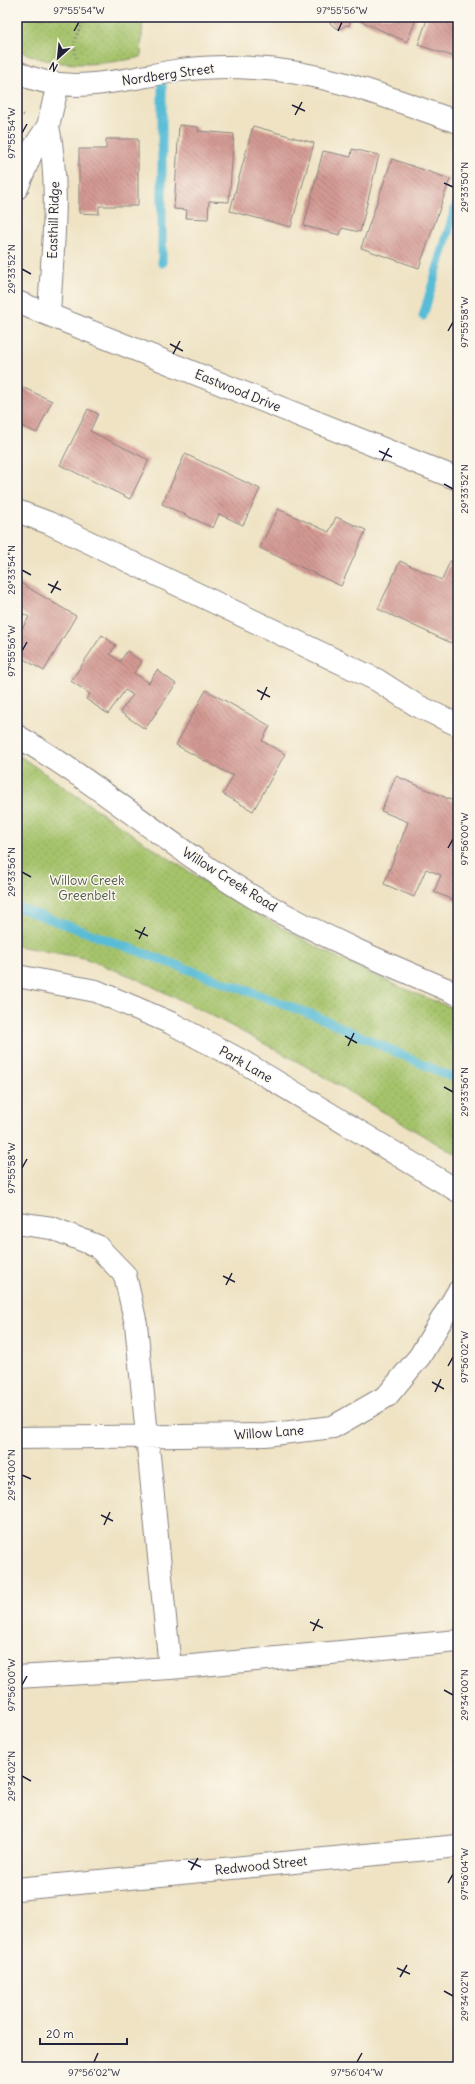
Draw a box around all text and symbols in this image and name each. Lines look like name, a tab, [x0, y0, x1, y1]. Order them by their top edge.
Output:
text: 97°55'54"W	[53, 4, 105, 17]
text: 97°55'56"W	[316, 4, 368, 17]
north arrow	[38, 38, 78, 78]
text: N	[47, 59, 60, 75]
street label: Nordberg Street	[121, 59, 216, 89]
text: 97°55'54"W	[5, 107, 18, 159]
text: 29°33'50"N	[458, 162, 471, 212]
street label: Easthill Ridge	[44, 181, 63, 259]
text: 29°33'52"N	[5, 244, 18, 294]
text: 97°55'58"W	[458, 296, 471, 348]
street label: Eastwood Drive	[192, 365, 283, 415]
text: 29°33'52"N	[458, 464, 471, 514]
text: 29°33'54"N	[5, 545, 18, 595]
text: 97°55'56"W	[5, 625, 18, 677]
text: 97°56'00"W	[458, 812, 471, 866]
street label: Willow Creek Road	[179, 843, 281, 916]
text: 29°33'56"N	[5, 847, 18, 897]
park label: Willow Creek Greenbelt	[49, 872, 125, 904]
street label: Park Lane	[216, 1042, 276, 1087]
text: 29°33'56"N	[458, 1067, 471, 1117]
text: 97°55'58"W	[5, 1142, 18, 1194]
text: 97°56'02"W	[458, 1331, 471, 1383]
street label: Willow Lane	[233, 1422, 305, 1443]
text: 29°34'00"N	[5, 1449, 18, 1501]
text: 97°56'00"W	[5, 1658, 18, 1712]
text: 29°34'00"N	[458, 1669, 471, 1721]
text: 29°34'02"N	[5, 1751, 18, 1801]
text: 97°56'04"W	[458, 1848, 471, 1900]
street label: Redwood Street	[214, 1852, 309, 1879]
text: 29°34'02"N	[458, 1971, 471, 2021]
scale bar	[40, 2020, 127, 2046]
text: 20 m	[46, 2026, 74, 2041]
text: 97°56'02"W	[68, 2066, 120, 2079]
text: 97°56'04"W	[331, 2066, 383, 2079]

